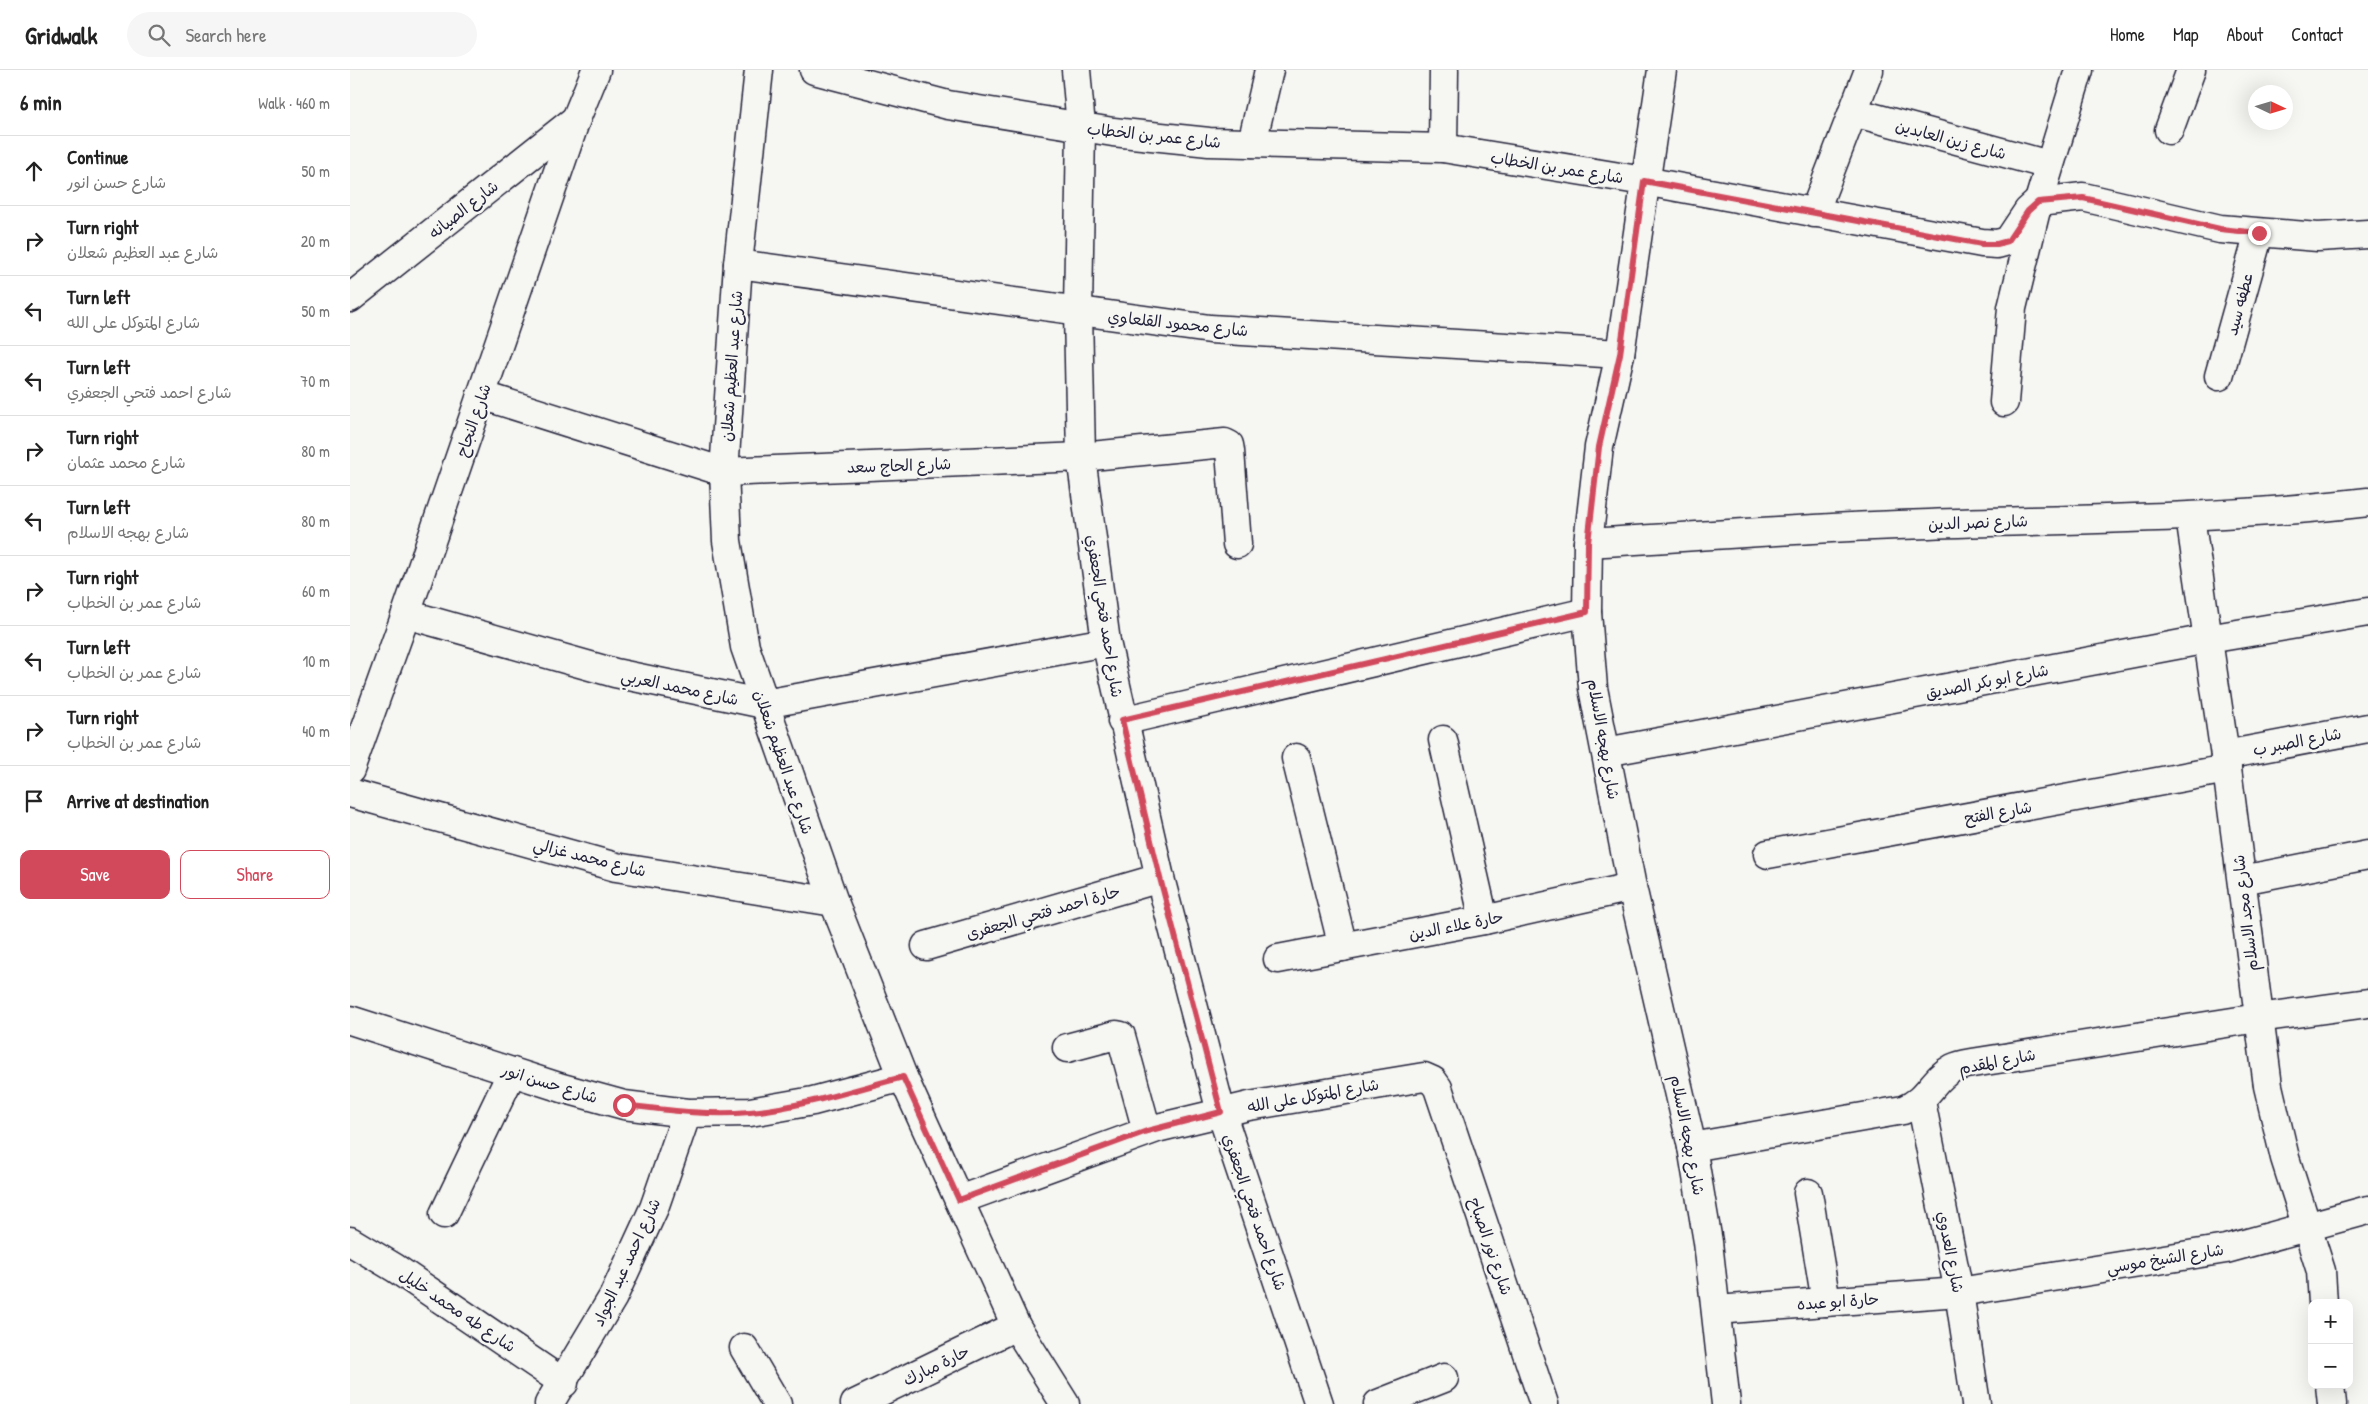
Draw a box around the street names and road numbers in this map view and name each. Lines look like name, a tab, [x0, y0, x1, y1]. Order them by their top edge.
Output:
street label: شارع زين العابدين	[1893, 114, 2009, 165]
street label: شارع عمر بن الخطاب	[1086, 117, 1222, 154]
street label: شارع عمر بن الخطاب	[1489, 146, 1625, 189]
street label: شارع الصيانه	[423, 175, 503, 244]
street label: عطفه سيد	[2220, 270, 2258, 338]
street label: شارع عبد العظيم شعلان	[715, 290, 749, 442]
street label: شارع محمود القلعاوي	[1107, 305, 1249, 342]
street label: شارع النجاح	[450, 380, 497, 460]
street label: شارع الحاج سعد	[846, 452, 952, 479]
street label: شارع نصر الدين	[1928, 509, 2028, 536]
street label: شارع احمد فتحي الجعفري	[1077, 533, 1129, 700]
street label: شارع ابو بكر الصديق	[1924, 658, 2051, 705]
street label: شارع محمد العربي	[618, 664, 741, 714]
street label: شارع بهجه الاسلام	[1581, 677, 1625, 801]
street label: شارع عبد العظيم شعلان	[747, 687, 819, 838]
street label: شارع الصبر ب	[2251, 722, 2343, 761]
street label: شارع الفتح	[1962, 795, 2034, 830]
street label: شارع محمد غزالي	[530, 832, 649, 886]
street label: شارع مجد الاسلام	[2227, 853, 2265, 972]
street label: حارة احمد فتحي الجعفرى	[963, 879, 1124, 948]
street label: حارة علاء الدين	[1407, 905, 1505, 945]
street label: شارع المقدم	[1957, 1043, 2038, 1081]
street label: شارع حسن انور	[498, 1058, 601, 1109]
street label: شارع المتوكل على الله	[1246, 1073, 1381, 1118]
street label: شارع بهجه الاسلام	[1664, 1073, 1710, 1197]
street label: شارع احمد فتحي الجعفري	[1214, 1131, 1292, 1295]
street label: شارع احمد عبد الجواد	[587, 1194, 666, 1330]
street label: شارع نور الصباح	[1463, 1194, 1518, 1298]
street label: شارع العدوي	[1931, 1209, 1970, 1295]
street label: شارع الشيخ موسي	[2105, 1238, 2226, 1282]
street label: شارع طه محمد خليل	[395, 1263, 520, 1358]
street label: حارة ابو عبده	[1796, 1287, 1880, 1315]
street label: حارة مبارك	[899, 1339, 973, 1391]

